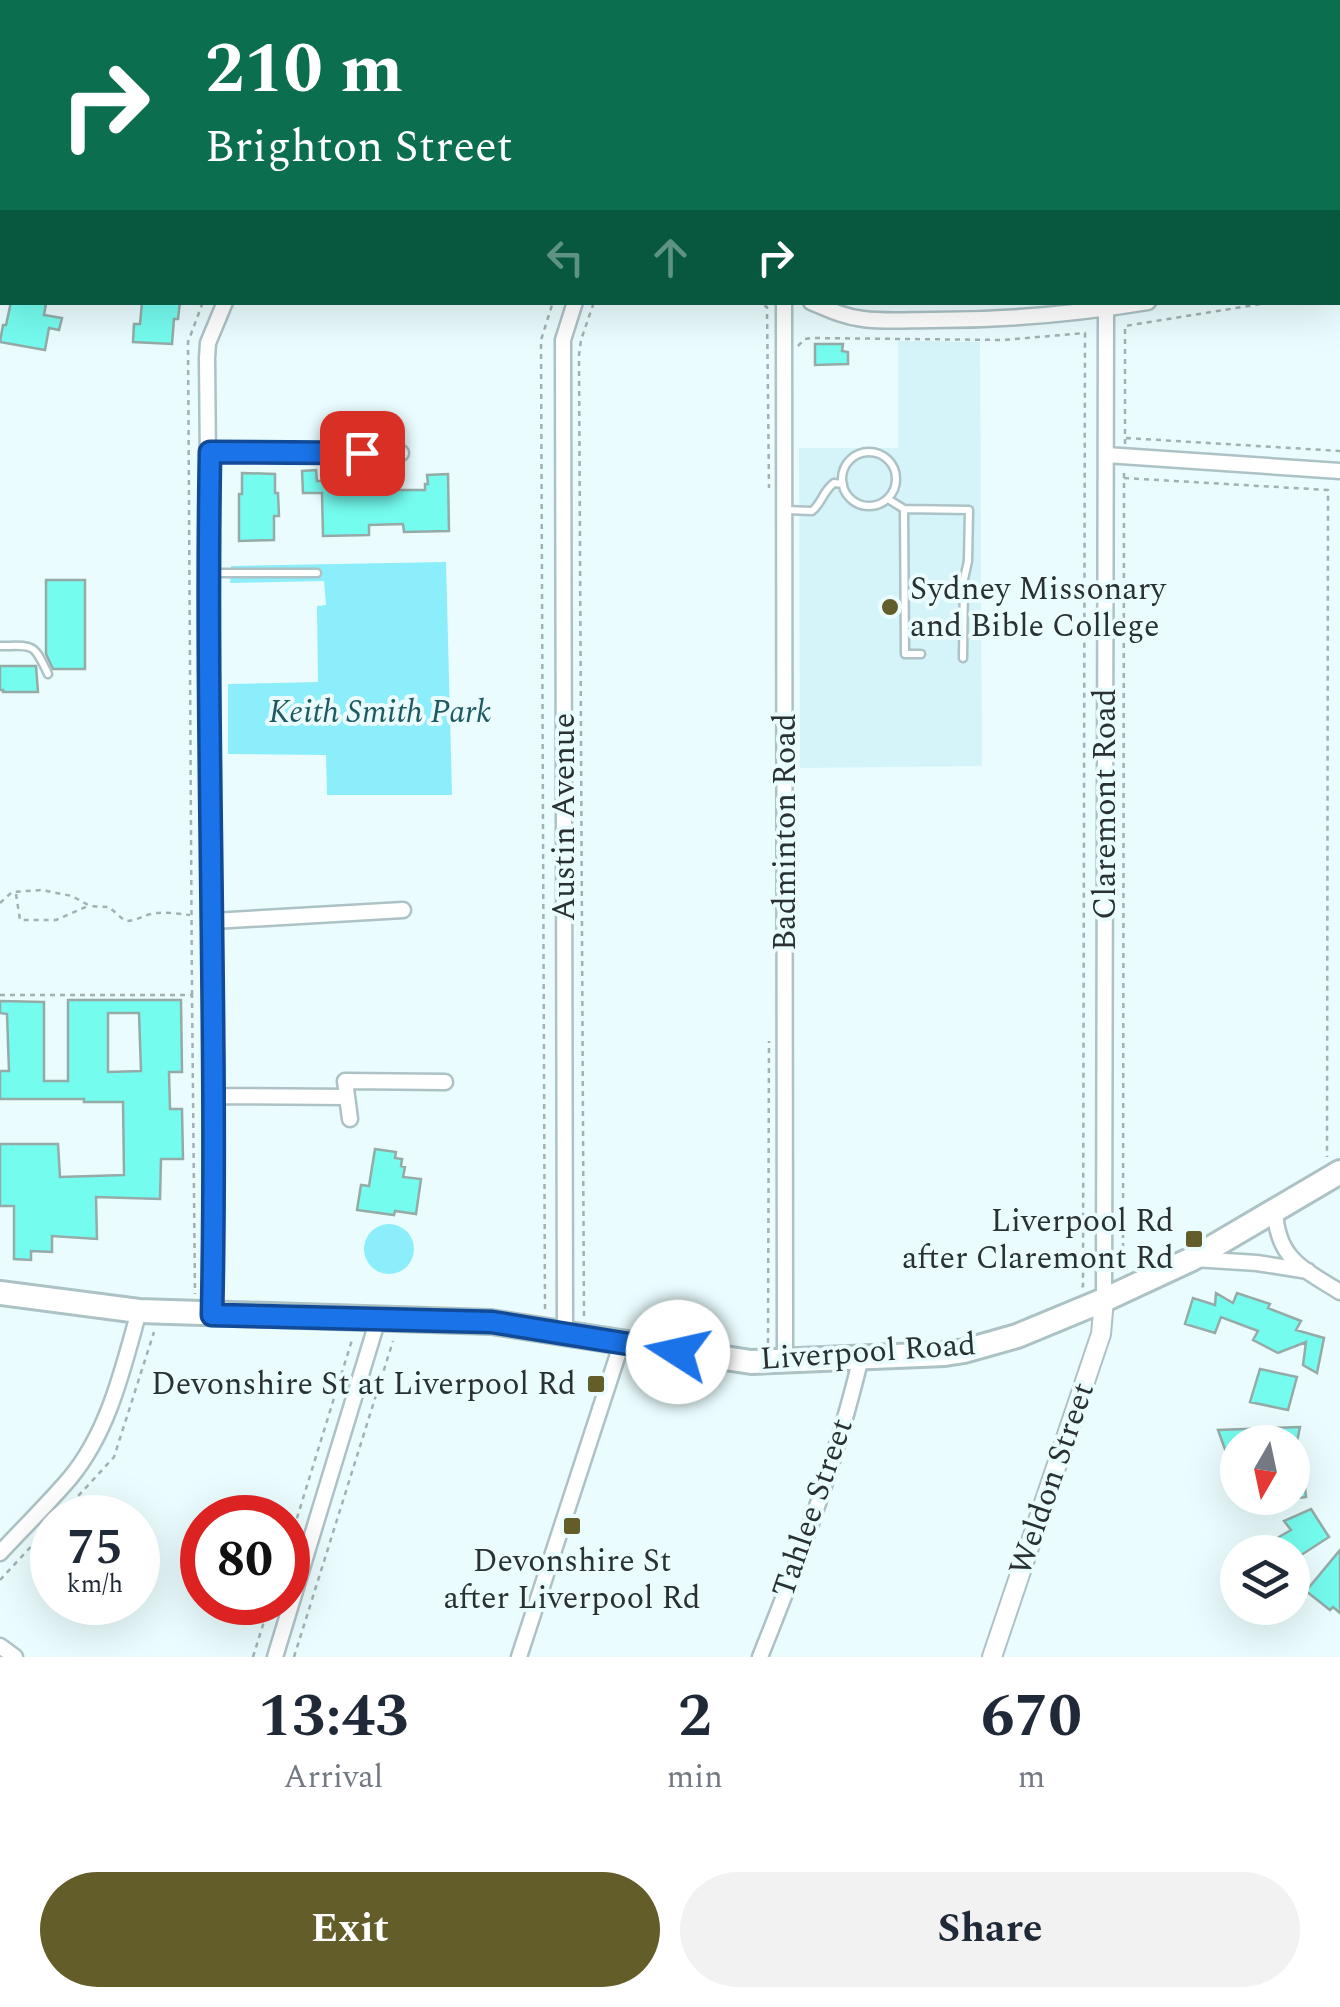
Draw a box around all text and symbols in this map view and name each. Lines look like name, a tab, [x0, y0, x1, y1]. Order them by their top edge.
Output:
text: 210 m	[205, 17, 403, 123]
icon: right	[40, 40, 170, 170]
text: Brighton Street	[205, 113, 513, 182]
icon: left	[538, 230, 593, 285]
icon: ahead	[643, 230, 698, 285]
icon: right	[748, 230, 803, 285]
pin	[320, 411, 405, 496]
icon: arrive	[335, 426, 390, 481]
place label: Sydney Missonary and Bible College	[910, 565, 1167, 651]
marker: Sydney Missonary and Bible College	[879, 596, 901, 618]
park label: Keith Smith Park	[269, 688, 491, 737]
street label: Claremont Road	[1081, 688, 1130, 920]
street label: Austin Avenue	[540, 713, 589, 921]
street label: Badminton Road	[761, 713, 810, 951]
place label: Liverpool Rd after Claremont Rd	[902, 1197, 1174, 1283]
marker: Liverpool Rd after Claremont Rd	[1183, 1228, 1205, 1250]
position arrow	[626, 1300, 730, 1404]
street label: Liverpool Road	[758, 1320, 978, 1384]
place label: Devonshire St at Liverpool Rd	[151, 1360, 576, 1409]
marker: Devonshire St at Liverpool Rd	[585, 1373, 607, 1395]
street label: Weldon Street	[996, 1376, 1108, 1582]
street label: Tahlee Street	[759, 1412, 867, 1604]
north arrow	[1220, 1425, 1310, 1515]
map controls	[1220, 1425, 1310, 1625]
speed limit sign: 80	[180, 1495, 310, 1625]
text: 75	[67, 1510, 123, 1586]
marker: Devonshire St after Liverpool Rd	[561, 1515, 583, 1537]
button: layers	[1220, 1535, 1310, 1625]
place label: Devonshire St after Liverpool Rd	[443, 1537, 701, 1623]
text: km/h	[67, 1566, 123, 1604]
text: 13:43	[258, 1671, 409, 1763]
text: 2	[678, 1671, 712, 1763]
text: 670	[981, 1671, 1082, 1763]
text: Arrival	[284, 1753, 383, 1802]
text: min	[667, 1753, 723, 1802]
text: m	[1018, 1753, 1045, 1802]
button: Exit	[40, 1872, 660, 1987]
button: Share	[680, 1872, 1300, 1987]

